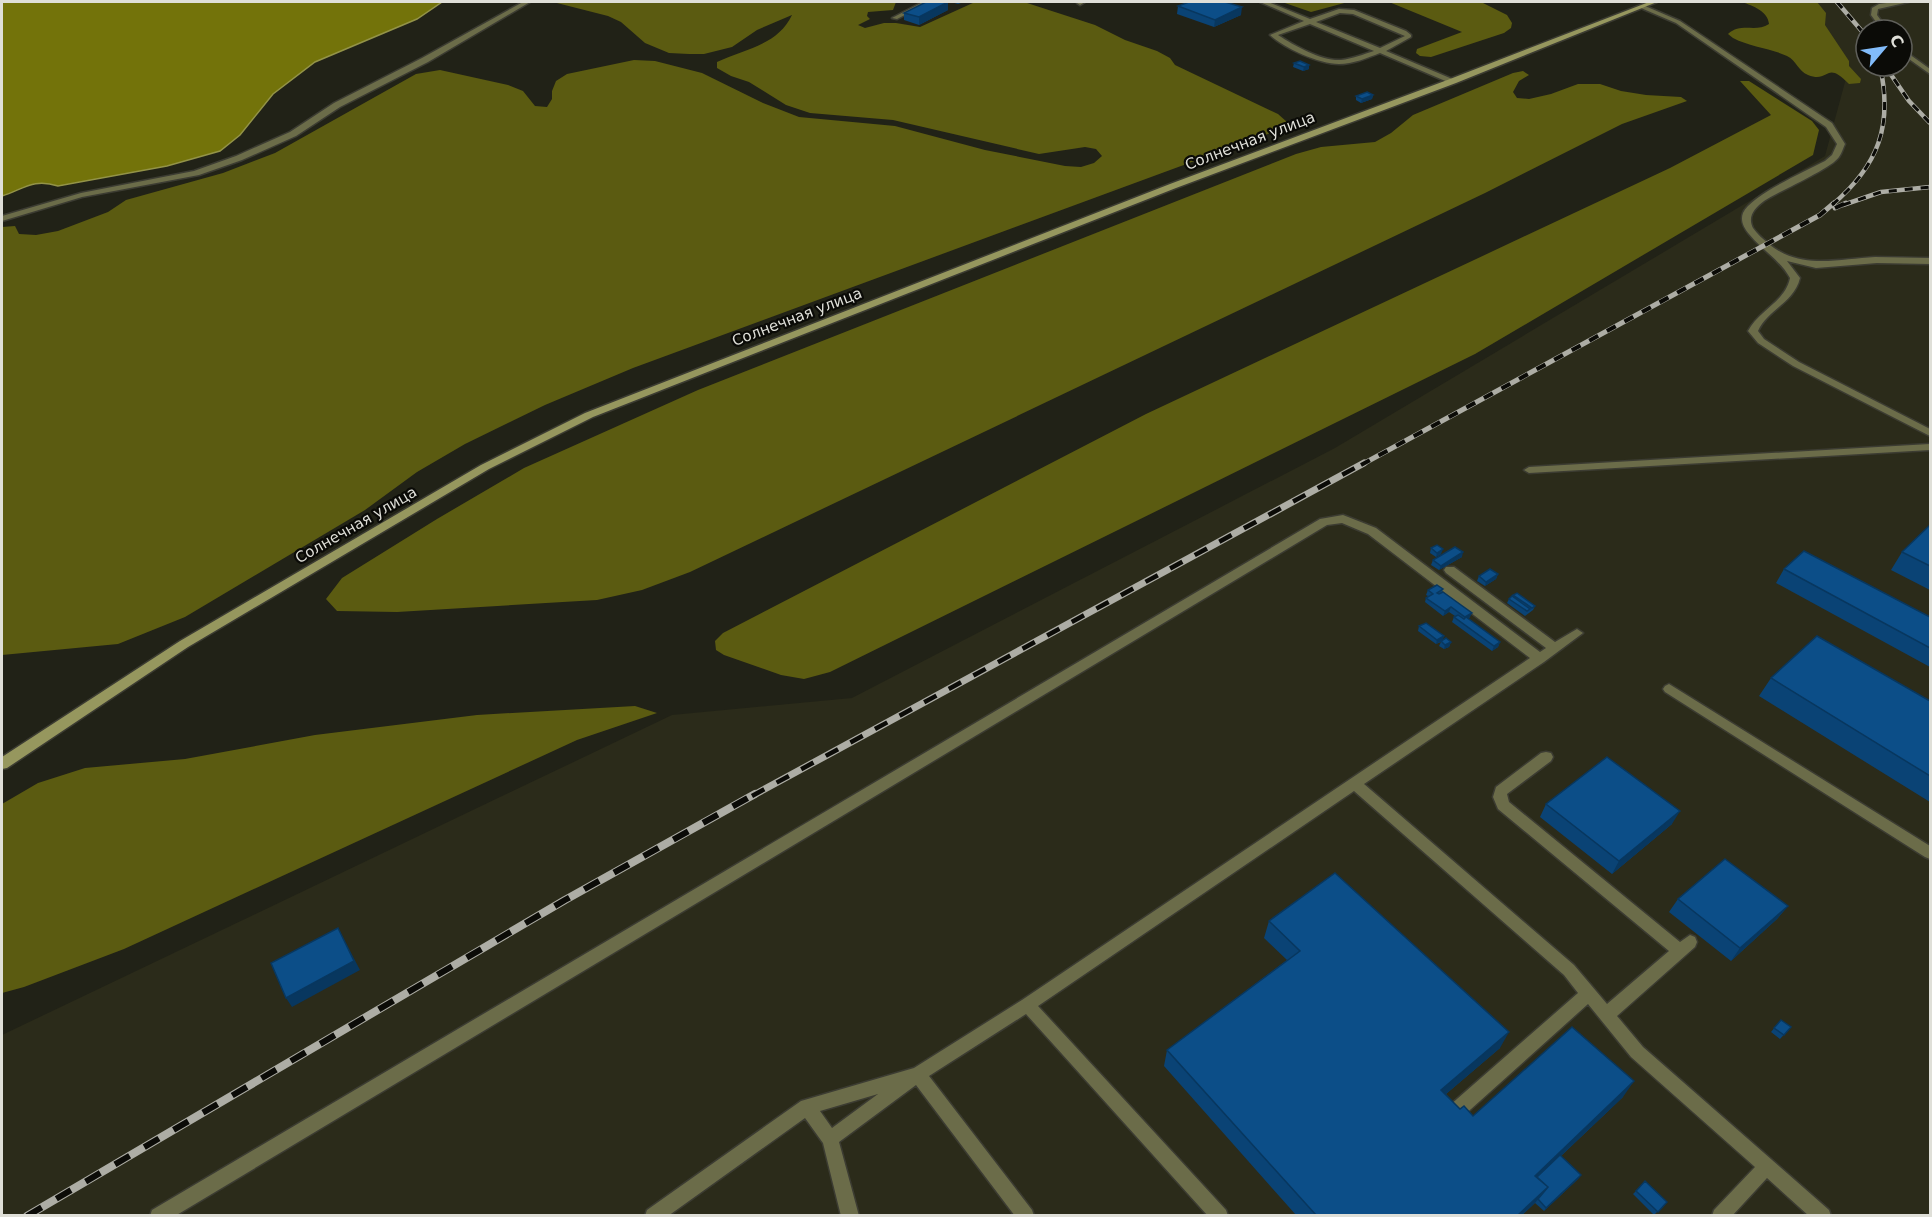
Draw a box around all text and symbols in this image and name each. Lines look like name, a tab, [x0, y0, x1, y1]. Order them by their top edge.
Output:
north arrow	[1854, 18, 1914, 78]
text: С	[1886, 31, 1908, 51]
street label: Солнечная улица	[1183, 108, 1317, 174]
street label: Солнечная улица	[730, 284, 864, 350]
street label: Солнечная улица	[292, 483, 420, 567]

